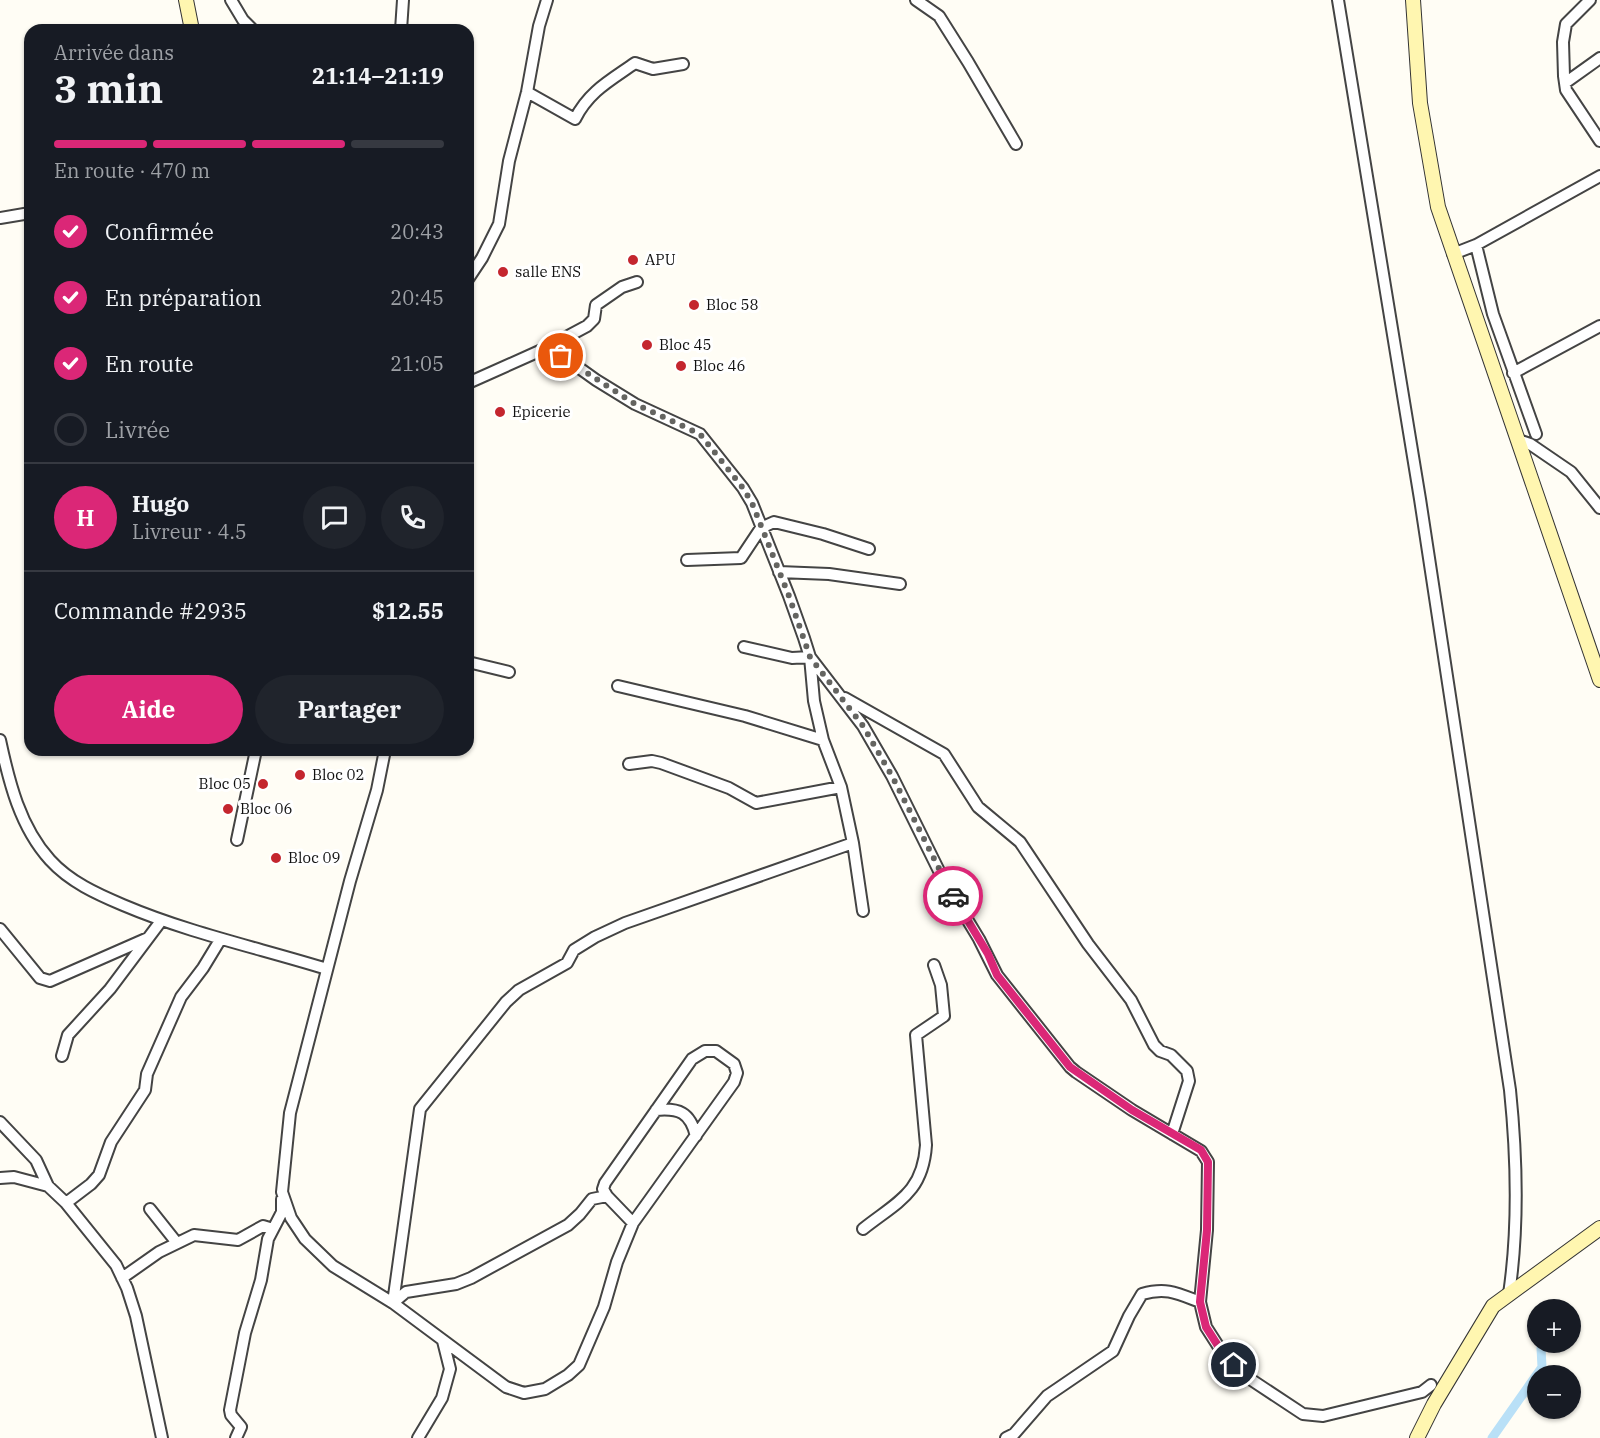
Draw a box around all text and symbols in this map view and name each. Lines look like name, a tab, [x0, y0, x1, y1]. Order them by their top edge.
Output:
text: Arrivée dans	[54, 39, 174, 66]
text: 21:14–21:19	[312, 61, 444, 90]
text: 3 min	[54, 63, 163, 114]
text: En route · 470 m	[54, 157, 210, 184]
icon: check	[54, 215, 87, 248]
text: Confirmée	[105, 217, 214, 246]
text: 20:43	[390, 218, 444, 245]
place label: APU	[645, 250, 676, 269]
marker: APU	[626, 253, 640, 267]
place label: salle ENS	[515, 262, 581, 281]
marker: salle ENS	[496, 265, 510, 279]
icon: check	[54, 281, 87, 314]
text: En préparation	[105, 283, 262, 312]
text: 20:45	[390, 284, 444, 311]
place label: Bloc 58	[706, 295, 758, 314]
marker: Bloc 58	[687, 298, 701, 312]
pin	[535, 330, 586, 381]
place label: Bloc 45	[659, 335, 711, 354]
marker: Bloc 45	[640, 338, 654, 352]
icon: bag	[544, 339, 577, 372]
icon: check	[54, 347, 87, 380]
text: En route	[105, 349, 194, 378]
text: 21:05	[390, 350, 444, 377]
place label: Bloc 46	[693, 356, 745, 375]
marker: Bloc 46	[674, 359, 688, 373]
place label: Epicerie	[512, 402, 571, 421]
marker: Epicerie	[493, 405, 507, 419]
text: Livrée	[105, 415, 170, 444]
button: chat	[303, 486, 366, 549]
button: phone	[381, 486, 444, 549]
text: Hugo	[132, 489, 189, 518]
text: H	[77, 503, 94, 532]
text: Livreur · 4.5	[132, 518, 247, 545]
text: Commande #2935	[54, 596, 247, 625]
text: $12.55	[372, 596, 444, 625]
button: Aide	[54, 675, 243, 744]
button: Partager	[255, 675, 444, 744]
place label: Bloc 02	[312, 765, 364, 784]
marker: Bloc 02	[293, 768, 307, 782]
place label: Bloc 05	[199, 774, 251, 793]
marker: Bloc 05	[256, 777, 270, 791]
place label: Bloc 06	[240, 799, 292, 818]
marker: Bloc 06	[221, 802, 235, 816]
place label: Bloc 09	[288, 848, 340, 867]
marker: Bloc 09	[269, 851, 283, 865]
courier	[923, 866, 983, 926]
icon: car	[937, 880, 970, 913]
map controls	[1527, 1299, 1581, 1419]
button: +	[1527, 1299, 1581, 1353]
pin	[1208, 1339, 1259, 1390]
icon: home	[1217, 1348, 1250, 1381]
button: −	[1527, 1365, 1581, 1419]

